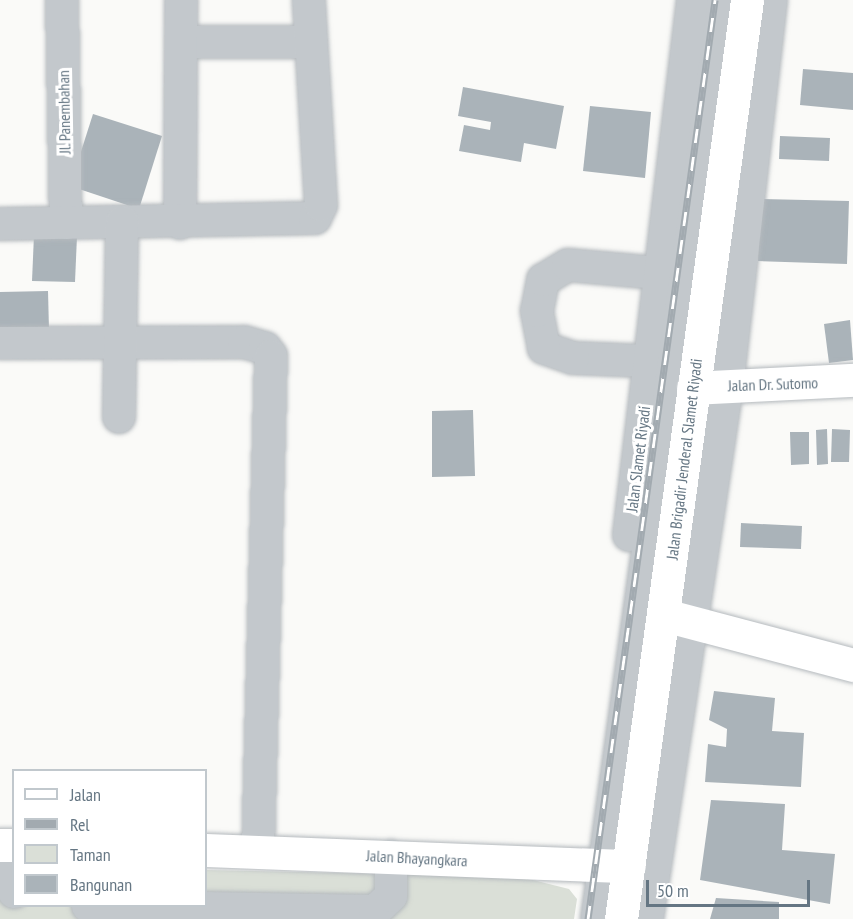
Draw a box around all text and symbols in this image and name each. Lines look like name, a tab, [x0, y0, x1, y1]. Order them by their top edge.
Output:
street label: Jl. Panembahan	[54, 69, 74, 155]
street label: Jalan Brigadir Jenderal Slamet Riyadi	[662, 357, 706, 561]
street label: Jalan Dr. Sutomo	[727, 373, 819, 395]
street label: Jalan Slamet Riyadi	[622, 405, 654, 513]
legend	[12, 769, 207, 907]
text: Jalan	[70, 783, 101, 806]
text: Rel	[70, 813, 90, 836]
text: Taman	[70, 843, 111, 866]
street label: Jalan Bhayangkara	[366, 846, 468, 870]
scale bar	[649, 868, 812, 906]
text: Bangunan	[70, 873, 132, 896]
text: 50 m	[657, 879, 689, 902]

